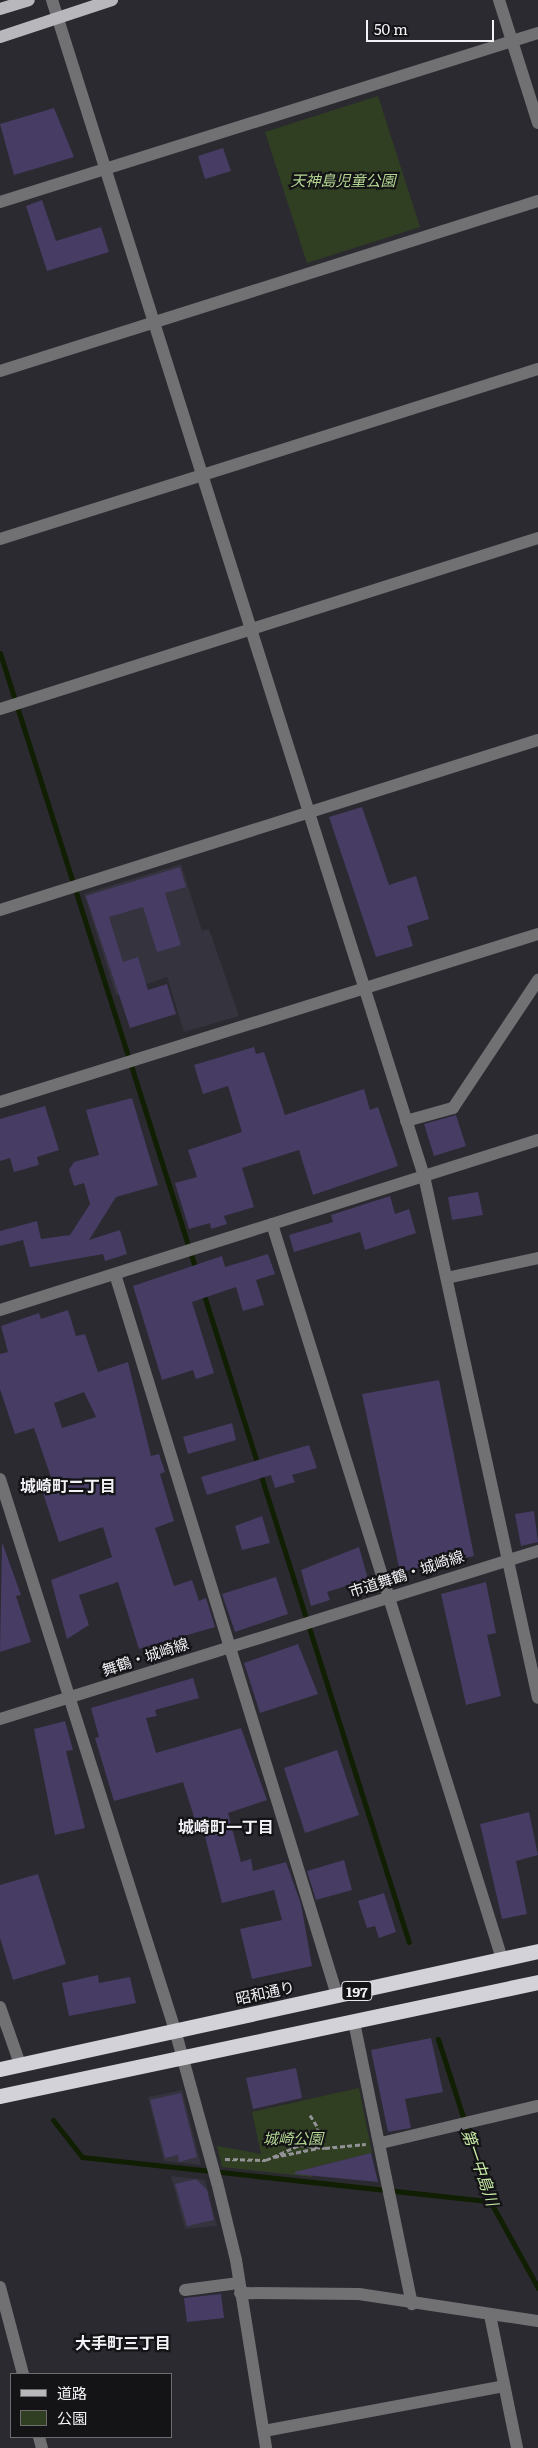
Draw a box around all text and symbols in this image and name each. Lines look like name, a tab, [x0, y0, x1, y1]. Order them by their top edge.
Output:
scale bar	[368, 10, 496, 42]
text: 50 m	[374, 17, 408, 40]
park label: 天神島児童公園	[291, 171, 395, 189]
district label: 城崎町二丁目	[20, 1475, 116, 1495]
street label: 市道舞鶴・城崎線	[346, 1546, 466, 1600]
street label: 舞鶴・城崎線	[99, 1634, 191, 1678]
district label: 城崎町一丁目	[178, 1816, 274, 1836]
street label: 昭和通り	[234, 1977, 296, 2007]
road number: 197	[341, 1980, 373, 2002]
water label: 第一中島川	[459, 2126, 503, 2208]
park label: 城崎公園	[263, 2129, 323, 2147]
district label: 大手町三丁目	[75, 2332, 171, 2352]
legend	[10, 2373, 172, 2438]
text: 道路	[57, 2381, 87, 2404]
text: 公園	[57, 2406, 87, 2429]

